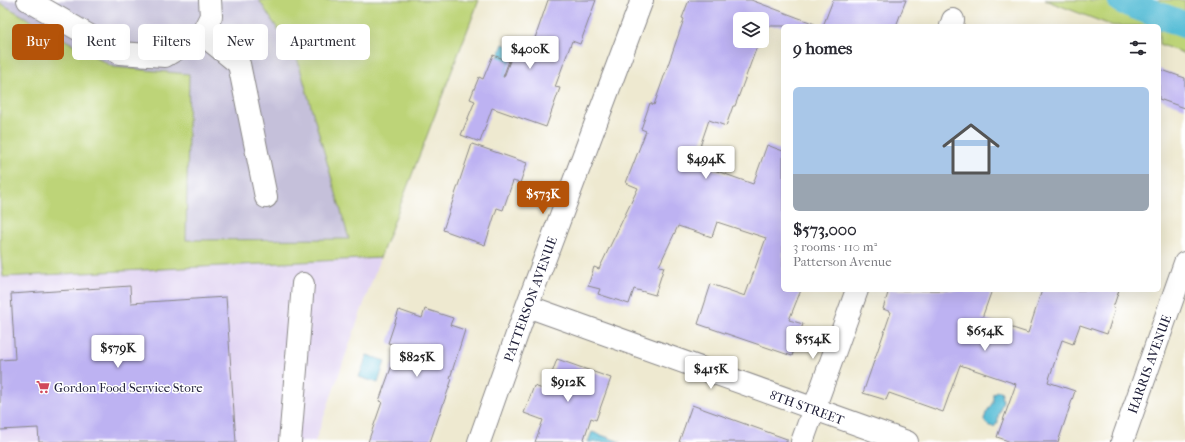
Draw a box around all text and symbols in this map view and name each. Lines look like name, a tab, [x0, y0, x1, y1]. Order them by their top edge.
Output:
map controls	[733, 12, 769, 48]
button: layers	[733, 12, 769, 48]
chip: Buy	[12, 24, 64, 60]
chip: Rent	[72, 24, 130, 60]
chip: Filters	[138, 24, 205, 60]
chip: New	[213, 24, 268, 60]
chip: Apartment	[276, 24, 370, 60]
pin: $400K	[502, 36, 558, 70]
icon: filters	[1127, 37, 1149, 59]
text: 9 homes	[793, 38, 852, 58]
text: $400K	[511, 41, 549, 56]
icon: home	[935, 113, 1007, 185]
pin: $494K	[678, 146, 734, 180]
text: $494K	[687, 151, 725, 166]
pin: $573K	[515, 181, 571, 215]
text: $573K	[526, 186, 560, 201]
text: $573,000	[793, 219, 857, 239]
street label: PATTERSON AVENUE	[501, 234, 560, 364]
text: 3 rooms · 110 m²	[793, 239, 877, 254]
text: Patterson Avenue	[793, 254, 892, 269]
street label: HARRIS AVENUE	[1125, 313, 1174, 416]
pin: $654K	[957, 318, 1013, 352]
text: $654K	[967, 323, 1003, 338]
pin: $554K	[785, 326, 841, 360]
text: $554K	[795, 331, 831, 346]
pin: $579K	[90, 335, 146, 369]
text: $579K	[100, 340, 136, 355]
pin: $825K	[389, 344, 445, 378]
text: $825K	[399, 349, 435, 364]
pin: $415K	[683, 356, 739, 390]
text: $415K	[694, 361, 728, 376]
pin: $912K	[540, 369, 596, 403]
text: $912K	[551, 374, 585, 389]
supermarket icon: Gordon Food Service Store	[35, 379, 51, 395]
place label: Gordon Food Service Store	[54, 380, 203, 395]
street label: 8TH STREET	[768, 387, 846, 428]

